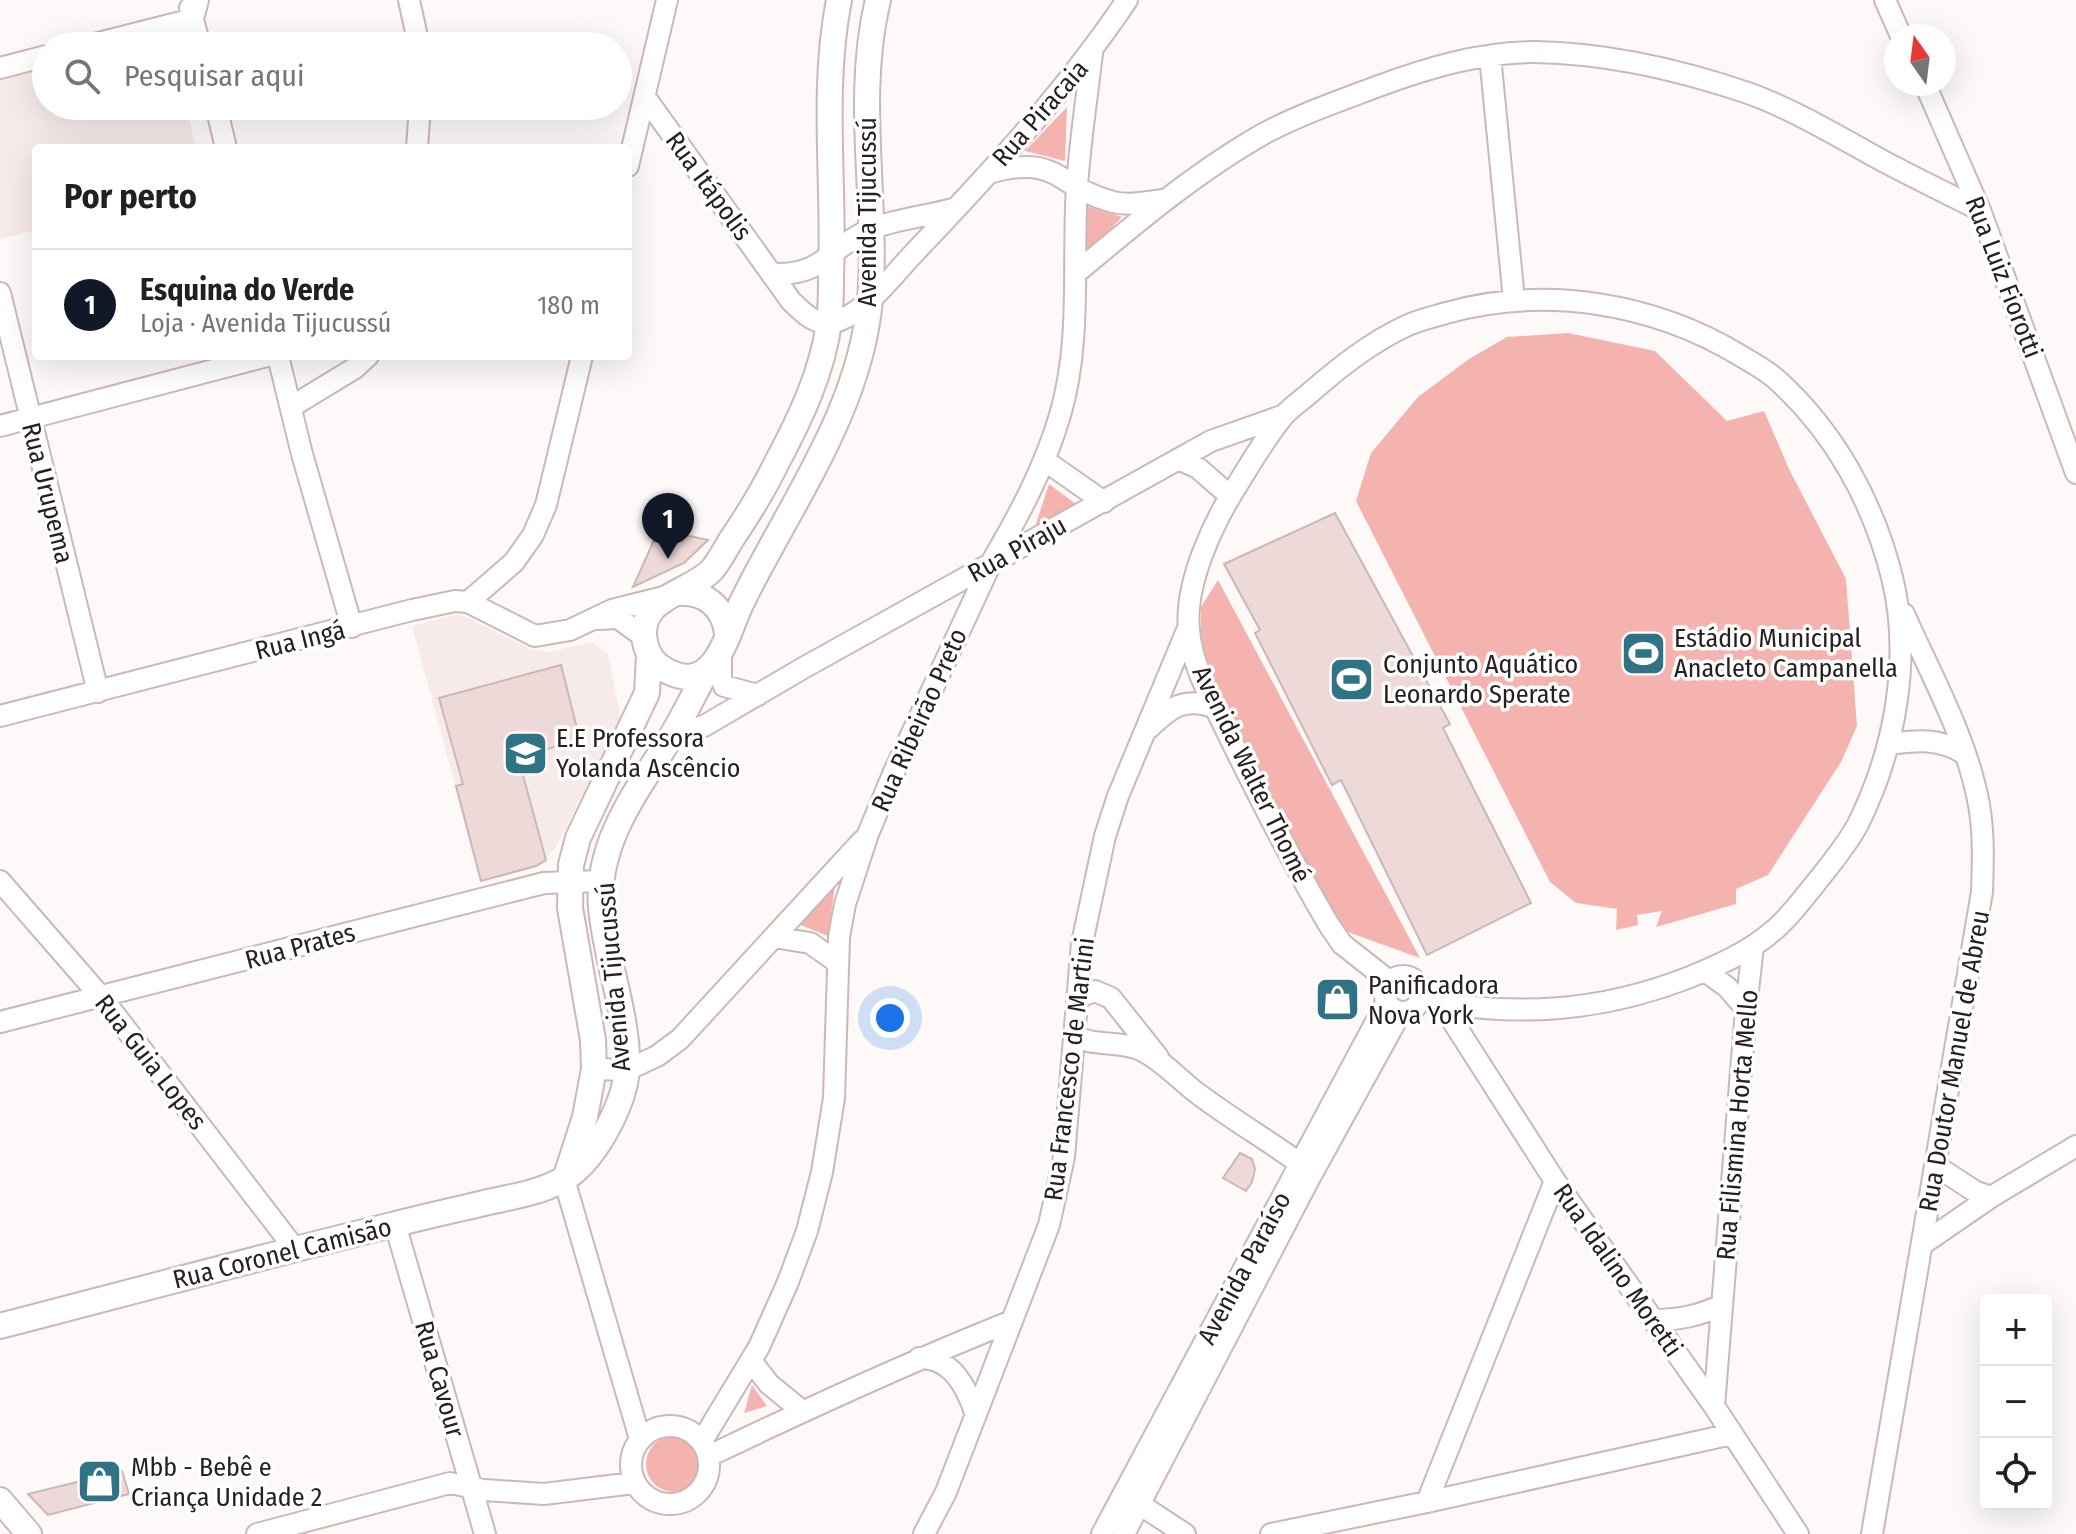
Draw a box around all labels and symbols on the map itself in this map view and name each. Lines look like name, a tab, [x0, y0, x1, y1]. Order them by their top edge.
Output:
north arrow	[1884, 24, 1956, 96]
street label: Rua Piracaia	[986, 54, 1095, 173]
street label: Avenida Tijucussú	[852, 117, 883, 307]
street label: Rua Itápolis	[659, 126, 758, 247]
street label: Rua Luiz Fiorotti	[1958, 192, 2049, 362]
street label: Rua Urupema	[15, 420, 80, 567]
pin: 1	[642, 493, 694, 559]
street label: Rua Piraju	[963, 510, 1072, 589]
street label: Rua Ingá	[252, 614, 348, 667]
place label: Estádio Municipal Anacleto Campanella	[1674, 623, 1898, 684]
street label: Rua Ribeirão Preto	[865, 624, 974, 817]
sports icon: Estádio Municipal Anacleto Campanella	[1619, 629, 1667, 677]
place label: Conjunto Aquático Leonardo Sperate	[1383, 649, 1578, 710]
sports icon: Conjunto Aquático Leonardo Sperate	[1328, 655, 1376, 703]
street label: Avenida Walter Thomé	[1186, 661, 1318, 888]
place label: E.E Professora Yolanda Ascêncio	[556, 723, 740, 784]
school or university icon: E.E Professora Yolanda Ascêncio	[501, 729, 549, 777]
street label: Avenida Tijucussú	[590, 881, 637, 1073]
street label: Rua Doutor Manuel de Abreu	[1913, 908, 1996, 1214]
street label: Rua Prates	[242, 917, 359, 976]
street label: Rua Francesco de Martini	[1038, 936, 1101, 1203]
place label: Panificadora Nova York	[1368, 970, 1499, 1031]
shop icon: Panificadora Nova York	[1313, 976, 1361, 1024]
street label: Rua Filismina Horta Mello	[1710, 988, 1765, 1262]
street label: Rua Guia Lopes	[88, 989, 213, 1136]
your location	[870, 998, 910, 1038]
street label: Rua Idalino Moretti	[1546, 1178, 1689, 1363]
street label: Avenida Paraíso	[1191, 1187, 1298, 1350]
street label: Rua Coronel Camisão	[170, 1211, 395, 1296]
street label: Rua Cavour	[408, 1317, 471, 1441]
place label: Mbb - Bebê e Criança Unidade 2	[131, 1452, 322, 1513]
shop icon: Mbb - Bebê e Criança Unidade 2	[76, 1458, 124, 1506]

